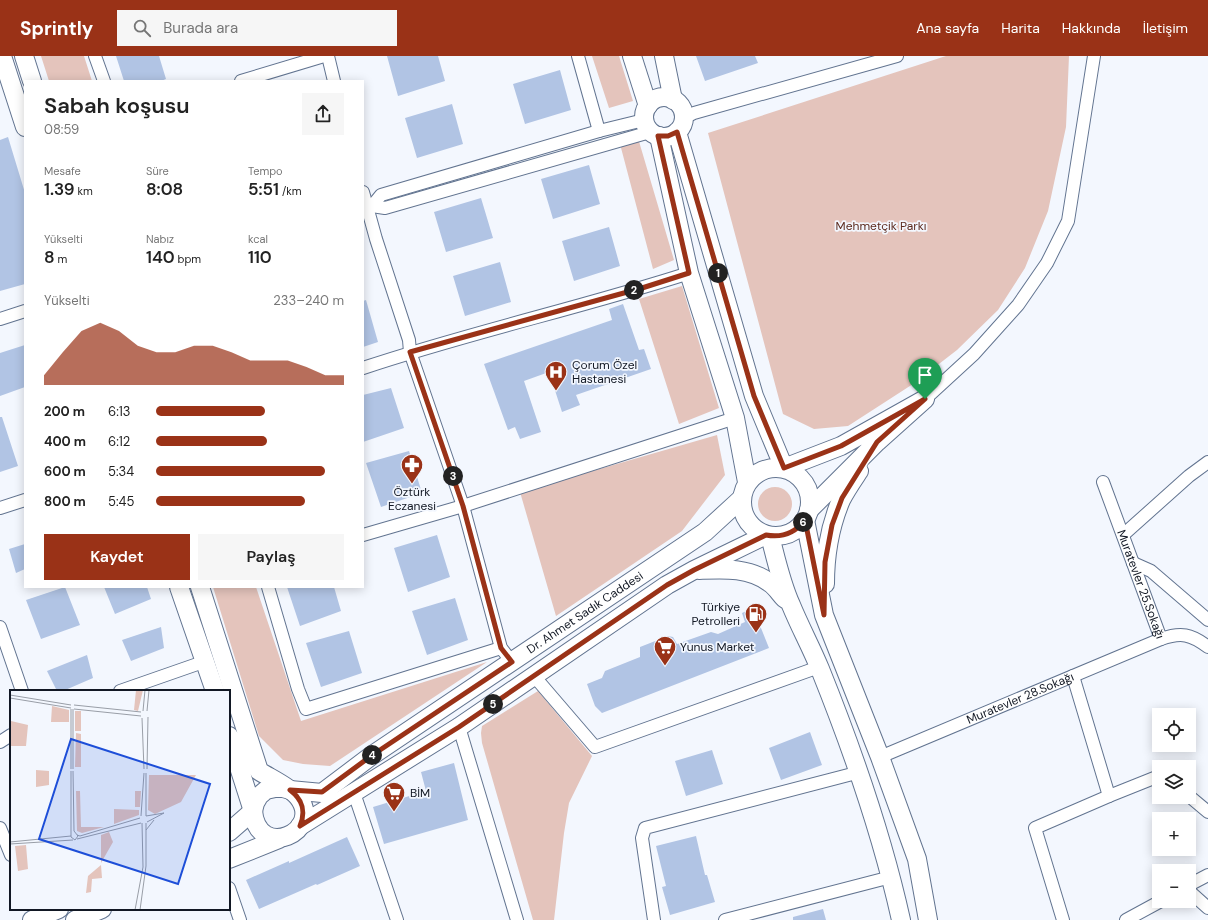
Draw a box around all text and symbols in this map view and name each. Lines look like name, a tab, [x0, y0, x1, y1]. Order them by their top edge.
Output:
search box	[117, 10, 397, 46]
text: Sprintly	[20, 16, 93, 41]
icon: search	[131, 17, 153, 39]
text: Burada ara	[163, 18, 238, 38]
text: Ana sayfa	[916, 19, 979, 37]
text: Harita	[1001, 19, 1040, 37]
text: Hakkında	[1062, 19, 1121, 37]
text: İletişim	[1143, 19, 1188, 37]
text: Sabah koşusu	[44, 91, 190, 120]
button: share	[302, 93, 344, 135]
text: 08:59	[44, 121, 79, 138]
text: Mesafe	[44, 164, 81, 178]
text: Süre	[146, 164, 169, 178]
text: Tempo	[248, 164, 283, 178]
text: 1.39	[44, 178, 74, 200]
text: 8:08	[146, 178, 183, 200]
text: 5:51	[248, 178, 279, 200]
text: km	[74, 184, 93, 198]
text: /km	[279, 184, 302, 198]
park label: Mehmetçik Parkı	[836, 218, 926, 234]
text: Yükselti	[44, 232, 83, 246]
text: Nabız	[146, 232, 174, 246]
text: kcal	[248, 232, 268, 246]
text: 8	[44, 246, 55, 268]
text: 140	[146, 246, 175, 268]
text: 110	[248, 246, 272, 268]
text: m	[55, 252, 67, 266]
text: bpm	[175, 252, 201, 266]
pin: 1	[708, 263, 728, 283]
text: 1	[716, 266, 720, 280]
pin: 2	[624, 280, 644, 300]
text: 2	[631, 283, 637, 297]
text: Yükselti	[44, 292, 90, 309]
text: 233–240 m	[273, 292, 344, 309]
place label: Çorum Özel Hastanesi	[572, 357, 637, 387]
pin	[908, 358, 942, 399]
hospital icon: Çorum Özel Hastanesi	[543, 359, 569, 392]
icon: arrive	[914, 364, 936, 386]
text: 200 m	[44, 403, 85, 420]
text: 6:13	[108, 403, 131, 420]
text: 400 m	[44, 433, 86, 450]
text: 6:12	[108, 433, 130, 450]
pharmacy icon: Öztürk Eczanesi	[399, 452, 425, 485]
text: 600 m	[44, 463, 86, 480]
text: 5:34	[108, 463, 134, 480]
pin: 3	[443, 466, 463, 486]
text: 3	[450, 469, 456, 483]
place label: Öztürk Eczanesi	[388, 484, 436, 514]
text: 800 m	[44, 493, 86, 510]
text: 5:45	[108, 493, 134, 510]
pin: 6	[793, 512, 813, 532]
text: 6	[800, 515, 806, 529]
street label: Muratevler 25.Sokağı	[1113, 527, 1168, 641]
button: Kaydet	[44, 534, 190, 580]
button: Paylaş	[198, 534, 344, 580]
street label: Dr. Ahmet Sadık Caddesi	[524, 568, 646, 657]
place label: Türkiye Petrolleri	[691, 599, 740, 629]
fuel station icon: Türkiye Petrolleri	[743, 601, 769, 634]
supermarket icon: Yunus Market	[652, 634, 678, 667]
place label: Yunus Market	[680, 639, 755, 655]
street label: Muratevler 28.Sokağı	[964, 669, 1076, 728]
inset map	[10, 690, 230, 910]
pin: 5	[483, 694, 503, 714]
text: 5	[490, 697, 496, 711]
map controls	[1152, 708, 1196, 908]
button: locate	[1152, 708, 1196, 752]
pin: 4	[362, 745, 382, 765]
text: 4	[368, 748, 376, 762]
button: layers	[1152, 760, 1196, 804]
supermarket icon: BİM	[381, 780, 407, 813]
place label: BİM	[410, 785, 430, 801]
button: +	[1152, 812, 1196, 856]
button: −	[1152, 864, 1196, 908]

